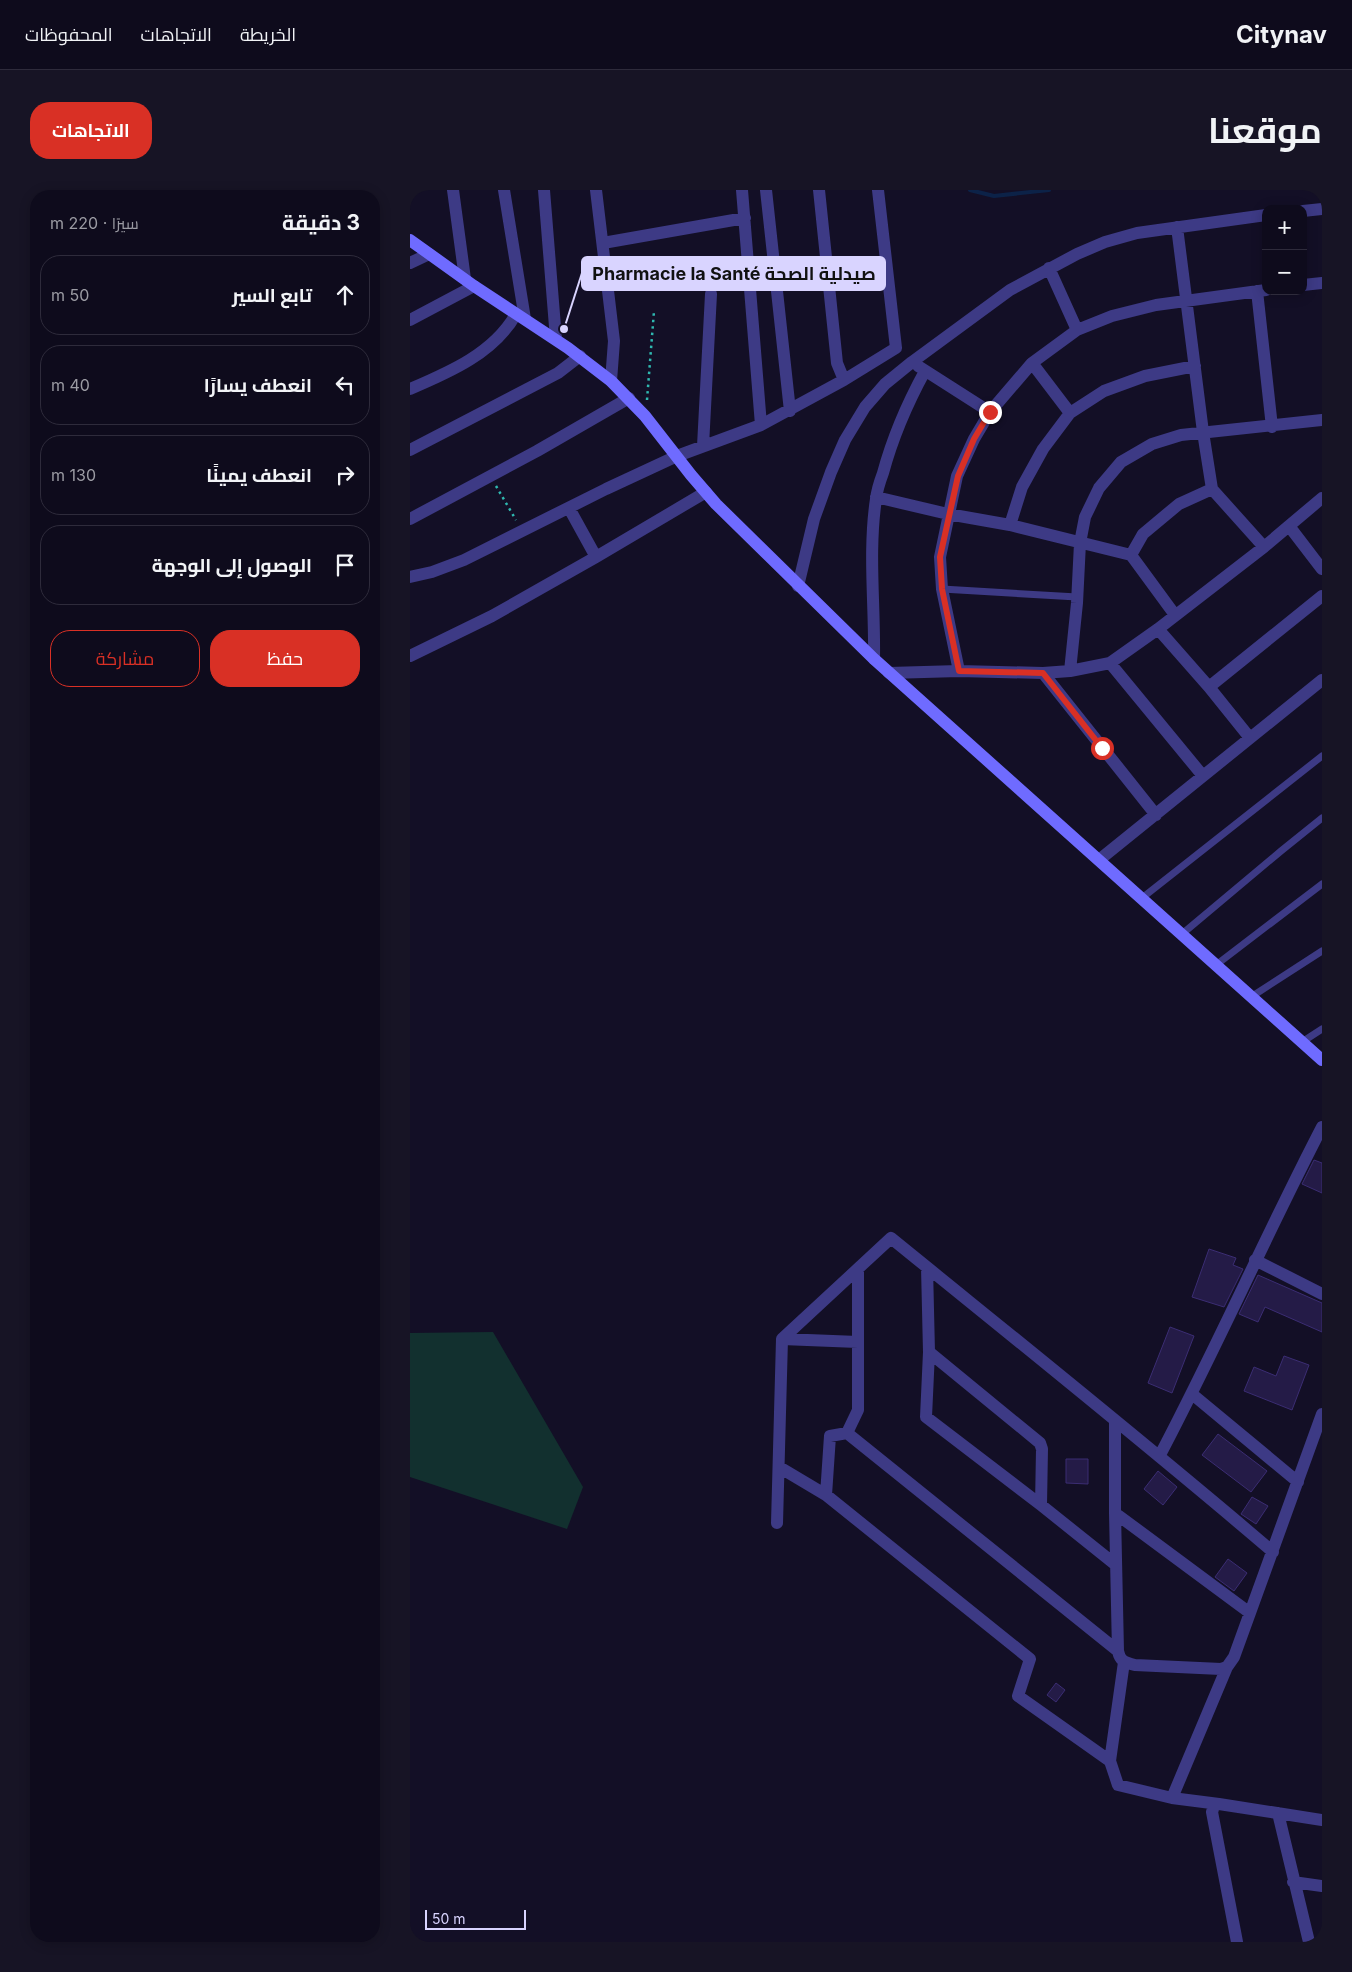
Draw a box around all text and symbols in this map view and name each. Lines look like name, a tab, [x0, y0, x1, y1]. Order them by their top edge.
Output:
text: Citynav	[1236, 20, 1327, 49]
text: المحفوظات	[25, 24, 113, 45]
text: الاتجاهات	[141, 24, 212, 45]
text: الخريطة	[240, 24, 296, 45]
button: الاتجاهات	[30, 102, 152, 159]
text: موقعنا	[1208, 109, 1322, 151]
map controls	[1262, 205, 1307, 295]
button: +	[1262, 205, 1307, 250]
text: 3 دقيقة	[282, 210, 360, 235]
text: سيرًا · 220 m	[50, 213, 139, 233]
button: −	[1262, 250, 1307, 295]
callout: Pharmacie la Santé صيدلية الصحة	[582, 257, 885, 290]
text: Pharmacie la Santé صيدلية الصحة	[592, 263, 876, 284]
icon: ahead	[331, 281, 359, 309]
text: تابع السير	[232, 284, 312, 307]
text: 50 m	[51, 285, 89, 305]
icon: left	[331, 371, 359, 399]
text: انعطف يسارًا	[204, 374, 312, 397]
text: 40 m	[51, 375, 90, 395]
route end	[979, 401, 1002, 424]
icon: right	[331, 461, 359, 489]
text: انعطف يمينًا	[206, 464, 312, 487]
text: 130 m	[51, 465, 96, 485]
icon: arrive	[331, 551, 359, 579]
text: الوصول إلى الوجهة	[152, 554, 312, 577]
button: مشاركة	[50, 630, 200, 687]
button: حفظ	[210, 630, 360, 687]
route start	[1091, 737, 1114, 760]
scale bar	[425, 1907, 526, 1930]
text: 50 m	[432, 1910, 466, 1927]

